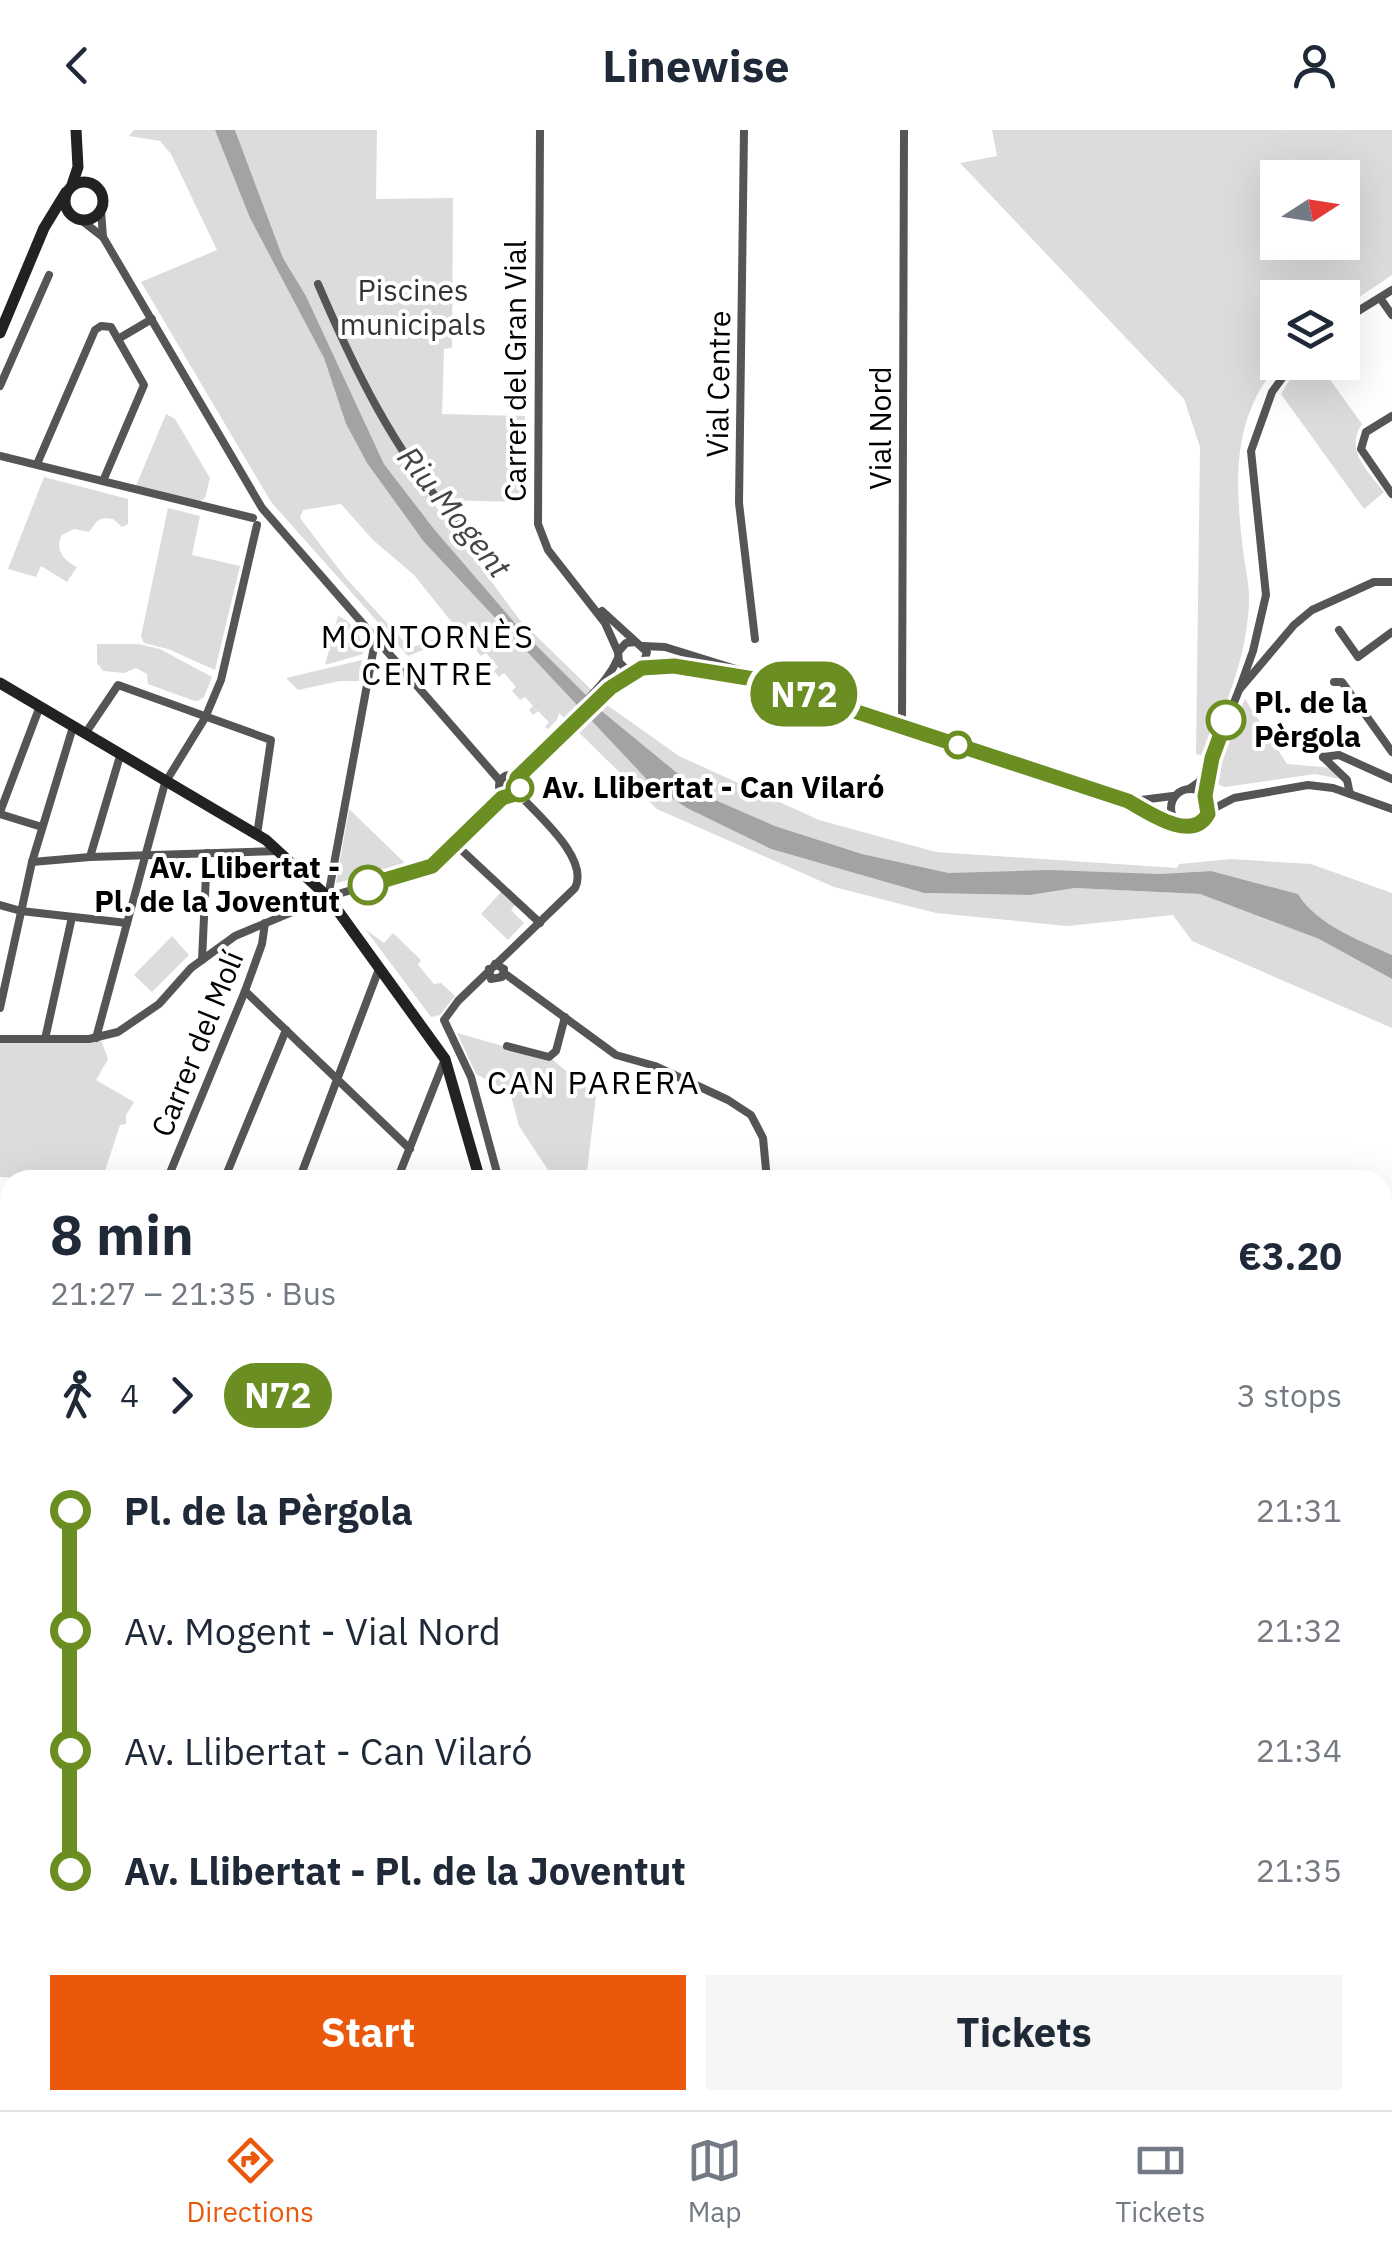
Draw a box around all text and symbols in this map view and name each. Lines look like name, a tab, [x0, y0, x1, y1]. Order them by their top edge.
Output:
text: Linewise	[602, 36, 790, 94]
icon: back	[50, 38, 105, 93]
icon: person	[1287, 38, 1342, 93]
north arrow	[1260, 160, 1360, 260]
map controls	[1260, 160, 1360, 380]
street label: Carrer del Gran Vial	[495, 240, 534, 502]
park label: Piscines municipals	[340, 270, 486, 343]
button: layers	[1260, 280, 1360, 380]
street label: Vial Centre	[697, 310, 738, 458]
street label: Vial Nord	[860, 366, 899, 490]
water label: Riu Mogent	[389, 437, 521, 586]
district label: MONTORNÈS CENTRE	[321, 615, 535, 694]
line badge: N72	[746, 662, 862, 726]
text: N72	[770, 671, 838, 717]
place label: Pl. de la Pèrgola	[1254, 682, 1368, 755]
marker: Pl. de la Pèrgola	[1207, 701, 1245, 739]
unlabelled marker	[945, 732, 971, 758]
place label: Av. Llibertat - Can Vilaró	[542, 767, 884, 806]
marker: Av. Llibertat - Can Vilaró	[507, 775, 533, 801]
place label: Av. Llibertat - Pl. de la Joventut	[94, 847, 340, 920]
marker: Av. Llibertat - Pl. de la Joventut	[349, 866, 387, 904]
street label: Carrer del Molí	[142, 944, 252, 1142]
district label: CAN PARERA	[487, 1061, 701, 1103]
text: 8 min	[50, 1199, 194, 1270]
text: €3.20	[1238, 1231, 1342, 1280]
text: 21:27 – 21:35 · Bus	[50, 1272, 336, 1314]
icon: walk	[50, 1368, 105, 1423]
icon: forward	[154, 1368, 209, 1423]
text: N72	[244, 1372, 312, 1418]
text: 4	[120, 1374, 139, 1416]
text: 3 stops	[1237, 1374, 1342, 1416]
text: Pl. de la Pèrgola	[124, 1486, 413, 1535]
text: 21:31	[1256, 1489, 1342, 1531]
text: Av. Mogent - Vial Nord	[124, 1606, 501, 1655]
text: 21:32	[1256, 1609, 1342, 1651]
text: Av. Llibertat - Can Vilaró	[124, 1726, 533, 1775]
text: 21:34	[1256, 1729, 1342, 1771]
text: Av. Llibertat - Pl. de la Joventut	[124, 1846, 686, 1895]
text: 21:35	[1256, 1849, 1342, 1891]
button: Start	[50, 1975, 686, 2090]
button: Tickets	[706, 1975, 1342, 2090]
tab: Directions	[187, 2133, 314, 2230]
tab: Map	[687, 2133, 742, 2230]
tab: Tickets	[1115, 2133, 1205, 2230]

